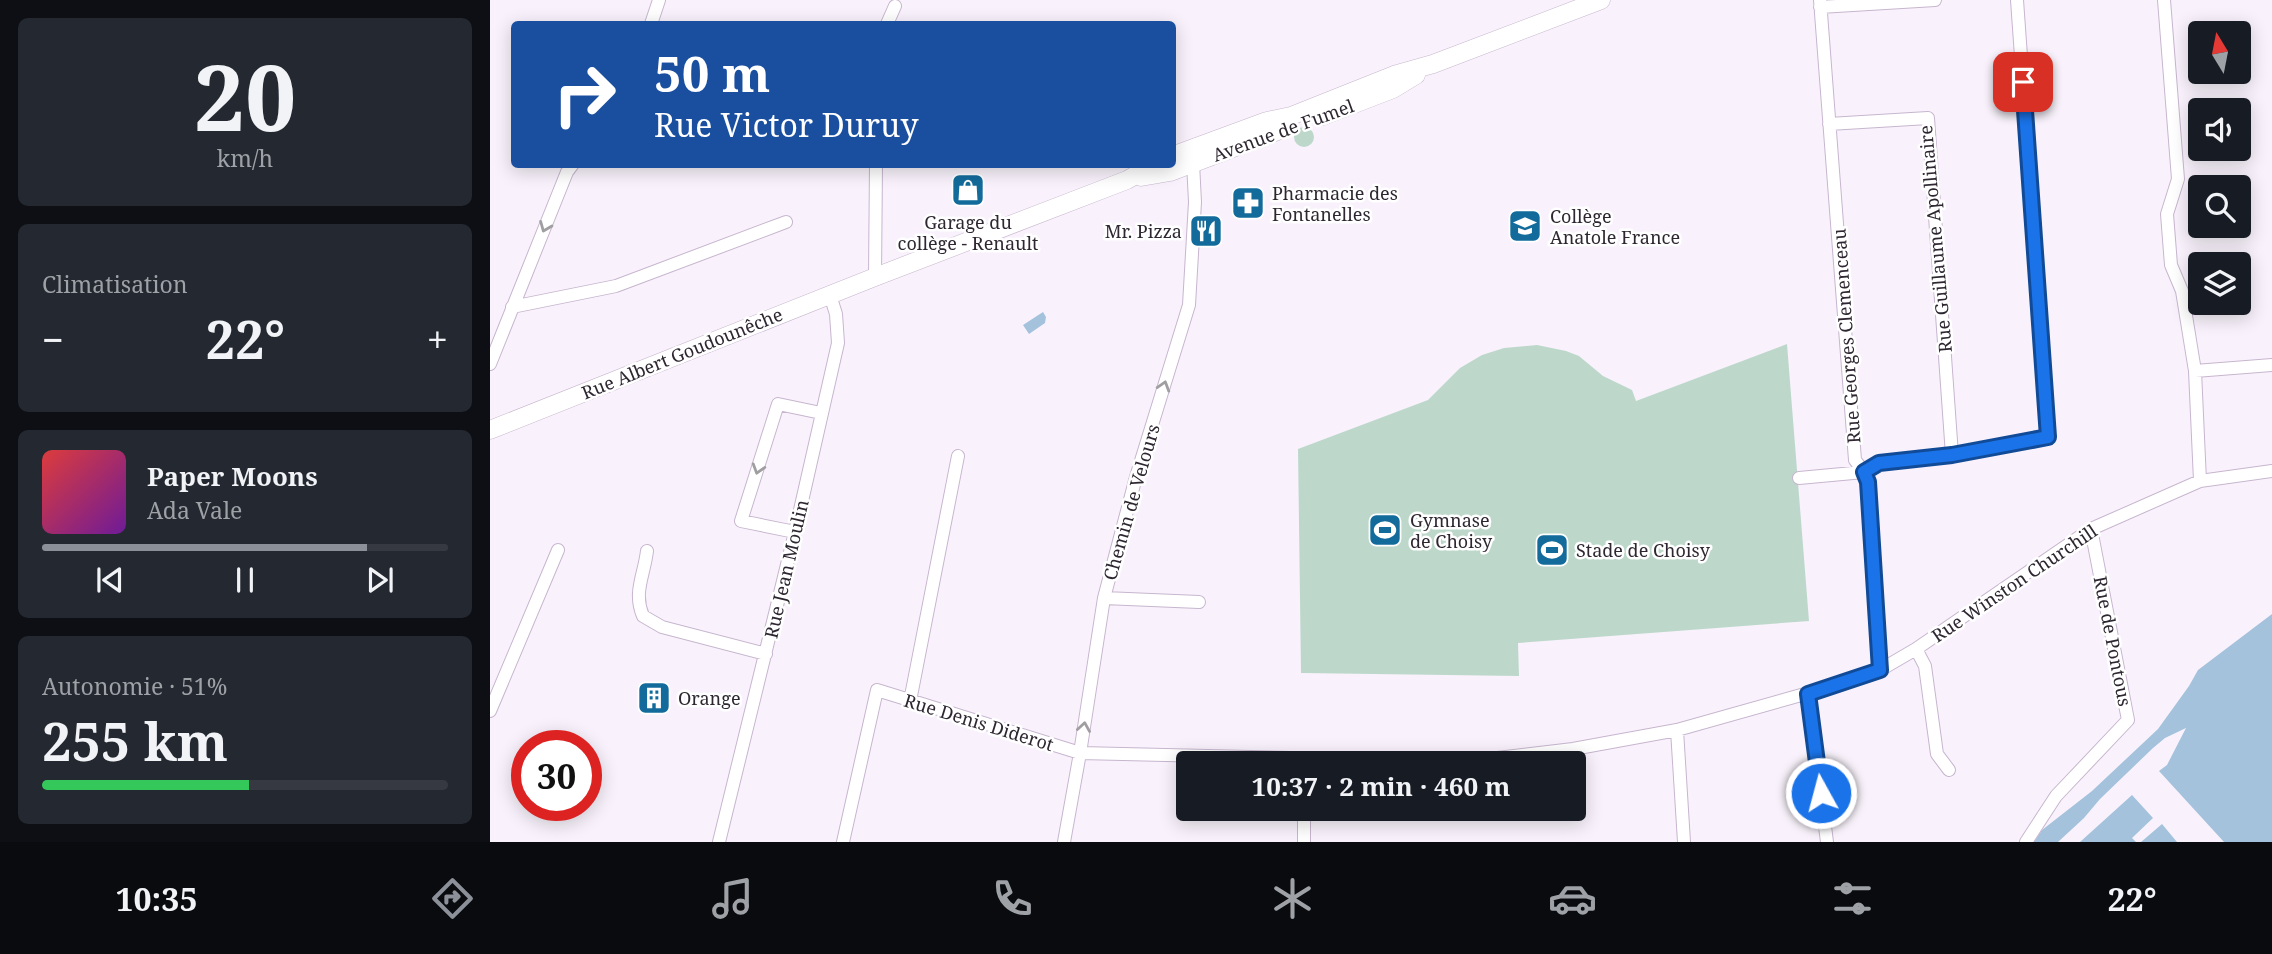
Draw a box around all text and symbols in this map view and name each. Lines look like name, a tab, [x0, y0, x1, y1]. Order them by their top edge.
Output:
north arrow	[2188, 21, 2250, 84]
map controls	[2188, 21, 2251, 315]
text: 20	[194, 34, 296, 158]
text: 50 m	[654, 40, 770, 106]
icon: right	[539, 49, 630, 140]
pin	[1993, 52, 2053, 112]
icon: arrive	[2004, 63, 2042, 101]
street label: Avenue de Fumel	[1209, 93, 1357, 167]
button: sound	[2188, 98, 2251, 161]
text: Rue Victor Duruy	[654, 103, 919, 146]
street label: Rue Guillaume Apollinaire	[1913, 124, 1957, 354]
text: km/h	[217, 142, 273, 174]
shop icon: Garage du collège - Renault	[949, 171, 987, 209]
button: search	[2188, 175, 2251, 238]
place label: Pharmacie des Fontanelles	[1272, 181, 1398, 226]
pharmacy icon: Pharmacie des Fontanelles	[1229, 184, 1267, 222]
place label: Collège Anatole France	[1550, 204, 1680, 249]
school or university icon: Collège Anatole France	[1506, 207, 1544, 245]
place label: Garage du collège - Renault	[898, 210, 1038, 255]
restaurant icon: Mr. Pizza	[1187, 212, 1225, 250]
one-way arrow	[539, 219, 553, 232]
place label: Mr. Pizza	[1105, 219, 1182, 243]
street label: Rue Georges Clemenceau	[1826, 227, 1865, 444]
button: layers	[2188, 252, 2251, 315]
text: Climatisation	[42, 268, 188, 300]
street label: Rue Albert Goudounêche	[578, 302, 786, 404]
text: 22°	[206, 303, 285, 374]
text: −	[42, 313, 64, 365]
text: +	[427, 313, 448, 365]
one-way arrow	[1155, 381, 1170, 393]
street label: Chemin de Velours	[1097, 421, 1165, 583]
text: Paper Moons	[147, 458, 318, 494]
one-way arrow	[751, 463, 766, 475]
text: Ada Vale	[147, 494, 242, 526]
street label: Rue Jean Moulin	[758, 497, 814, 641]
place label: Gymnase de Choisy	[1410, 508, 1493, 553]
sports icon: Gymnase de Choisy	[1366, 511, 1404, 549]
street label: Rue Winston Churchill	[1927, 518, 2102, 647]
sports icon: Stade de Choisy	[1533, 531, 1571, 569]
place label: Stade de Choisy	[1576, 538, 1711, 562]
icon: previous	[91, 561, 129, 599]
icon: pause	[226, 561, 264, 599]
icon: next	[361, 561, 399, 599]
street label: Rue de Pontous	[2089, 574, 2137, 708]
text: Autonomie · 51%	[42, 670, 227, 702]
building icon: Orange	[635, 679, 673, 717]
place label: Orange	[678, 686, 741, 710]
street label: Rue Denis Diderot	[901, 688, 1057, 756]
text: 255 km	[42, 705, 228, 776]
one-way arrow	[1077, 721, 1092, 732]
speed limit sign: 30	[511, 730, 602, 821]
position arrow	[1784, 756, 1858, 830]
text: 10:37 · 2 min · 460 m	[1251, 768, 1511, 804]
icon: directions	[428, 874, 477, 923]
icon: music	[708, 874, 757, 923]
icon: phone	[988, 874, 1037, 923]
icon: climate	[1268, 874, 1317, 923]
icon: car	[1548, 874, 1597, 923]
icon: filters	[1828, 874, 1877, 923]
text: 10:35	[115, 877, 197, 920]
text: 22°	[2108, 877, 2156, 920]

